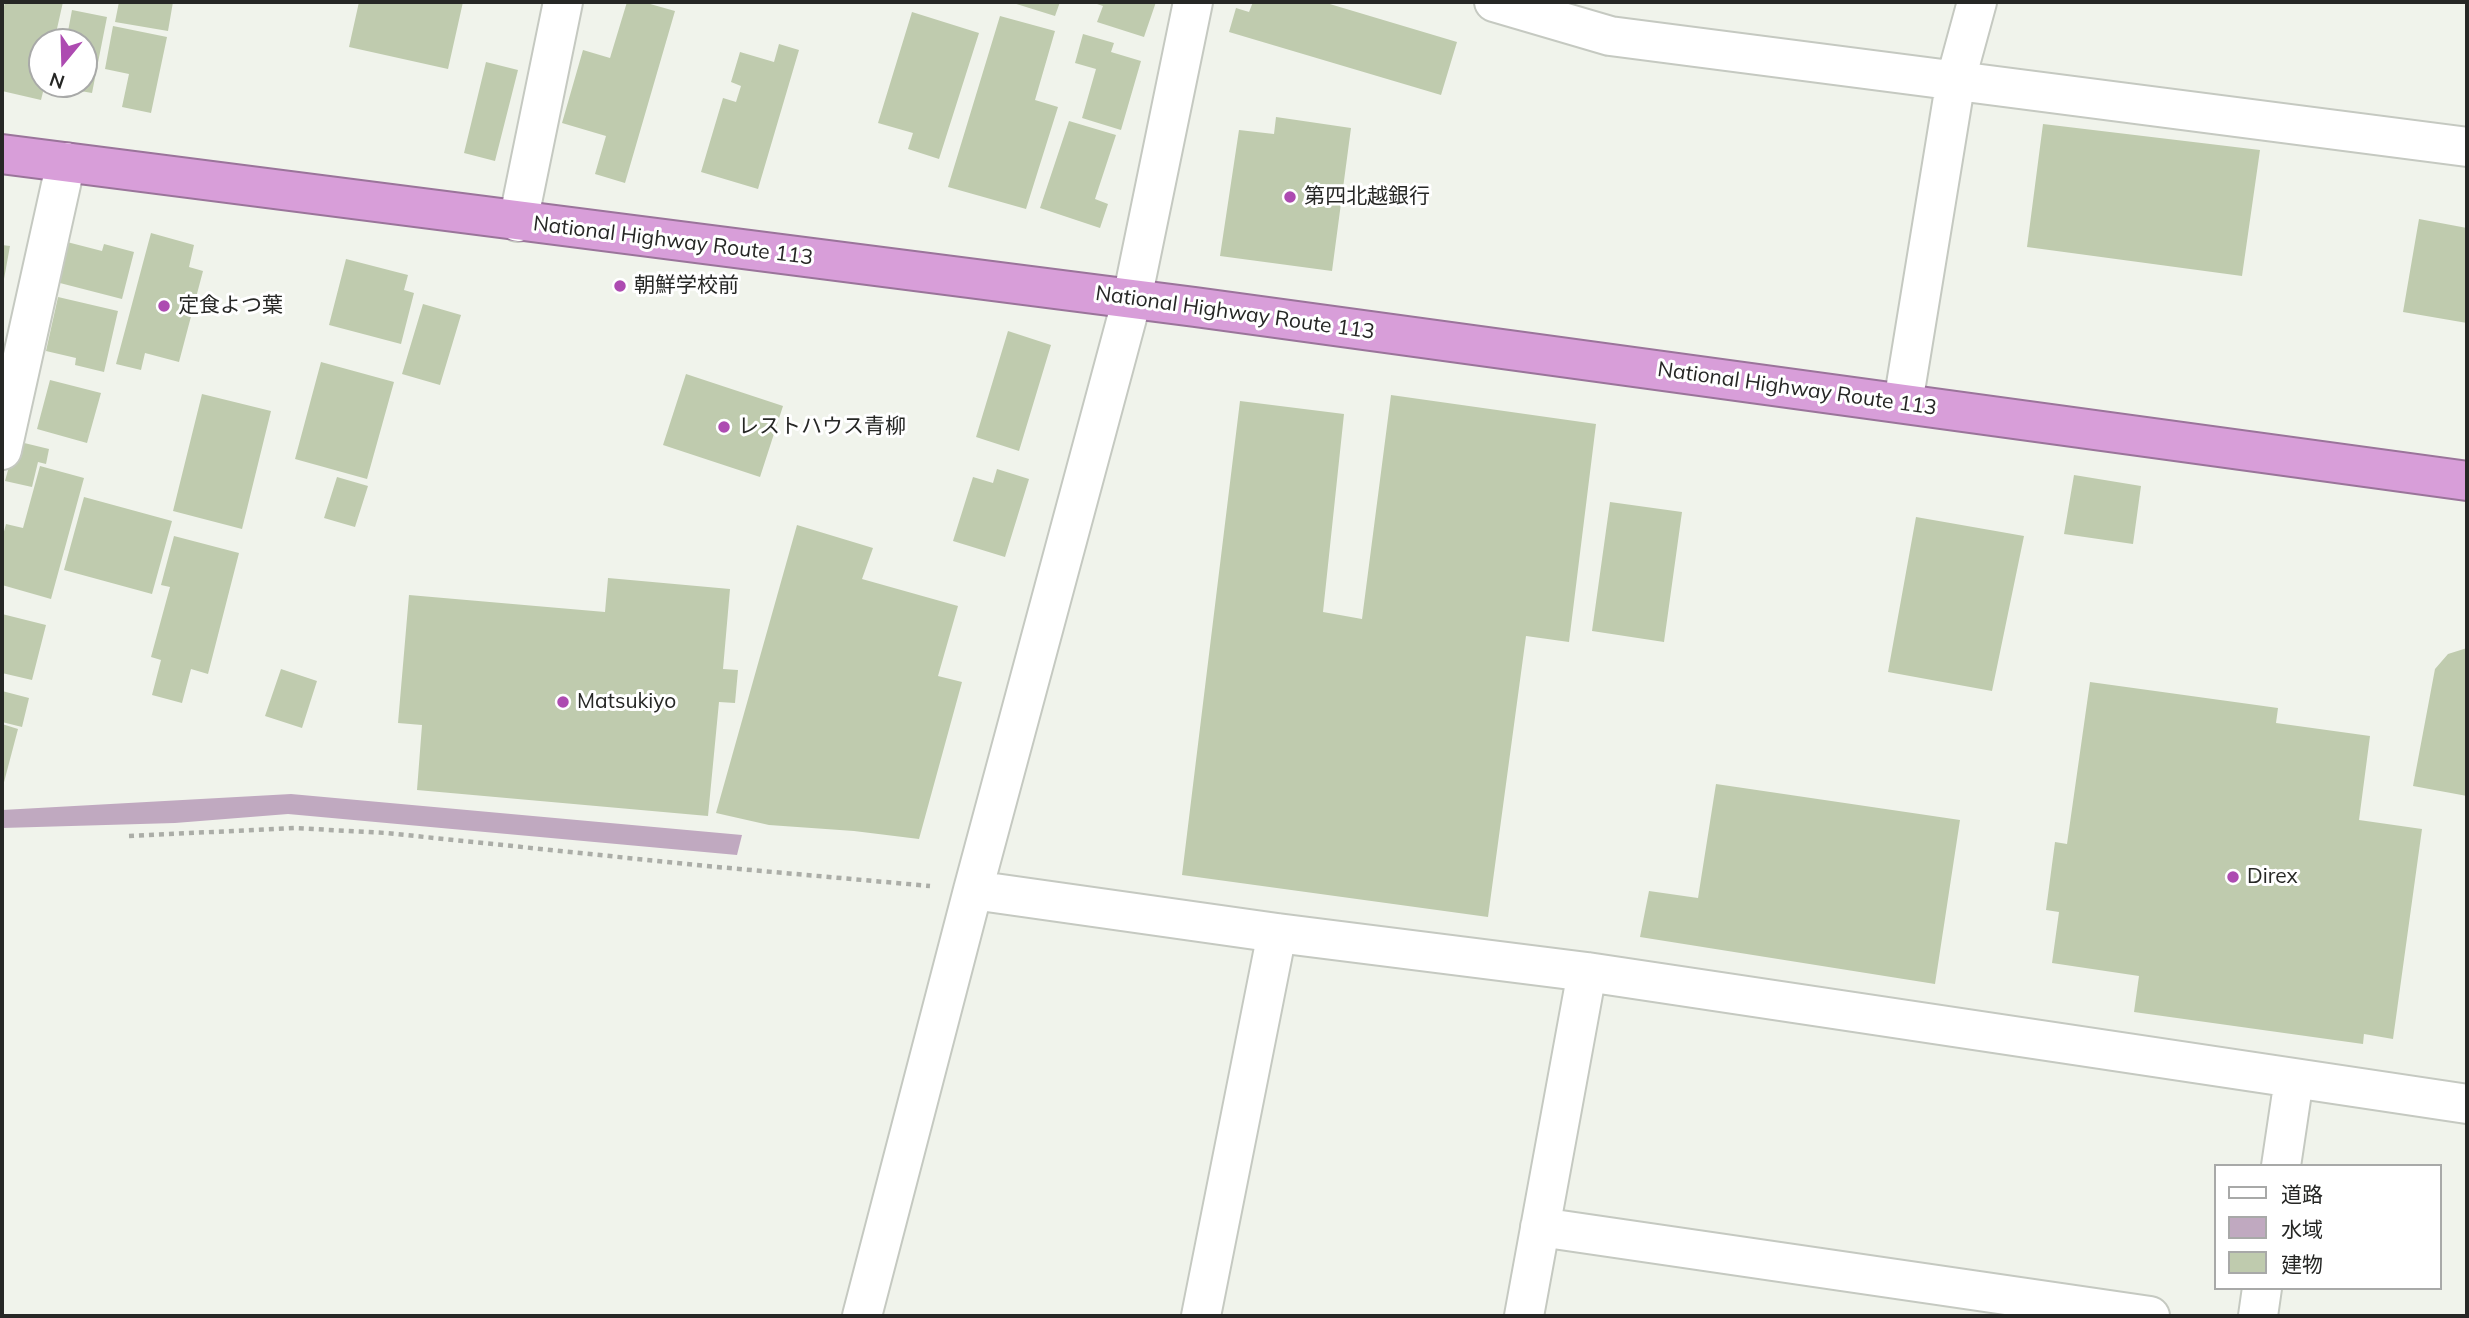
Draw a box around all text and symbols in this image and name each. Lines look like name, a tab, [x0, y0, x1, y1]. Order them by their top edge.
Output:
north arrow	[28, 28, 98, 98]
text: N	[46, 67, 68, 95]
place label: 第四北越銀行	[1304, 184, 1430, 210]
marker: 第四北越銀行	[1282, 189, 1298, 205]
street label: National Highway Route 113	[532, 211, 814, 271]
place label: 朝鮮学校前	[634, 273, 739, 299]
marker: 朝鮮学校前	[612, 278, 628, 294]
street label: National Highway Route 113	[1094, 281, 1376, 345]
place label: 定食よつ葉	[178, 293, 283, 319]
marker: 定食よつ葉	[156, 298, 172, 314]
street label: National Highway Route 113	[1656, 357, 1938, 421]
place label: レストハウス青柳	[738, 414, 906, 440]
marker: レストハウス青柳	[716, 419, 732, 435]
place label: Matsukiyo	[577, 689, 676, 715]
marker: Matsukiyo	[555, 694, 571, 710]
place label: Direx	[2247, 864, 2298, 890]
marker: Direx	[2225, 869, 2241, 885]
legend	[2214, 1164, 2441, 1290]
text: 道路	[2281, 1181, 2323, 1207]
text: 水域	[2281, 1216, 2323, 1242]
text: 建物	[2281, 1251, 2323, 1277]

